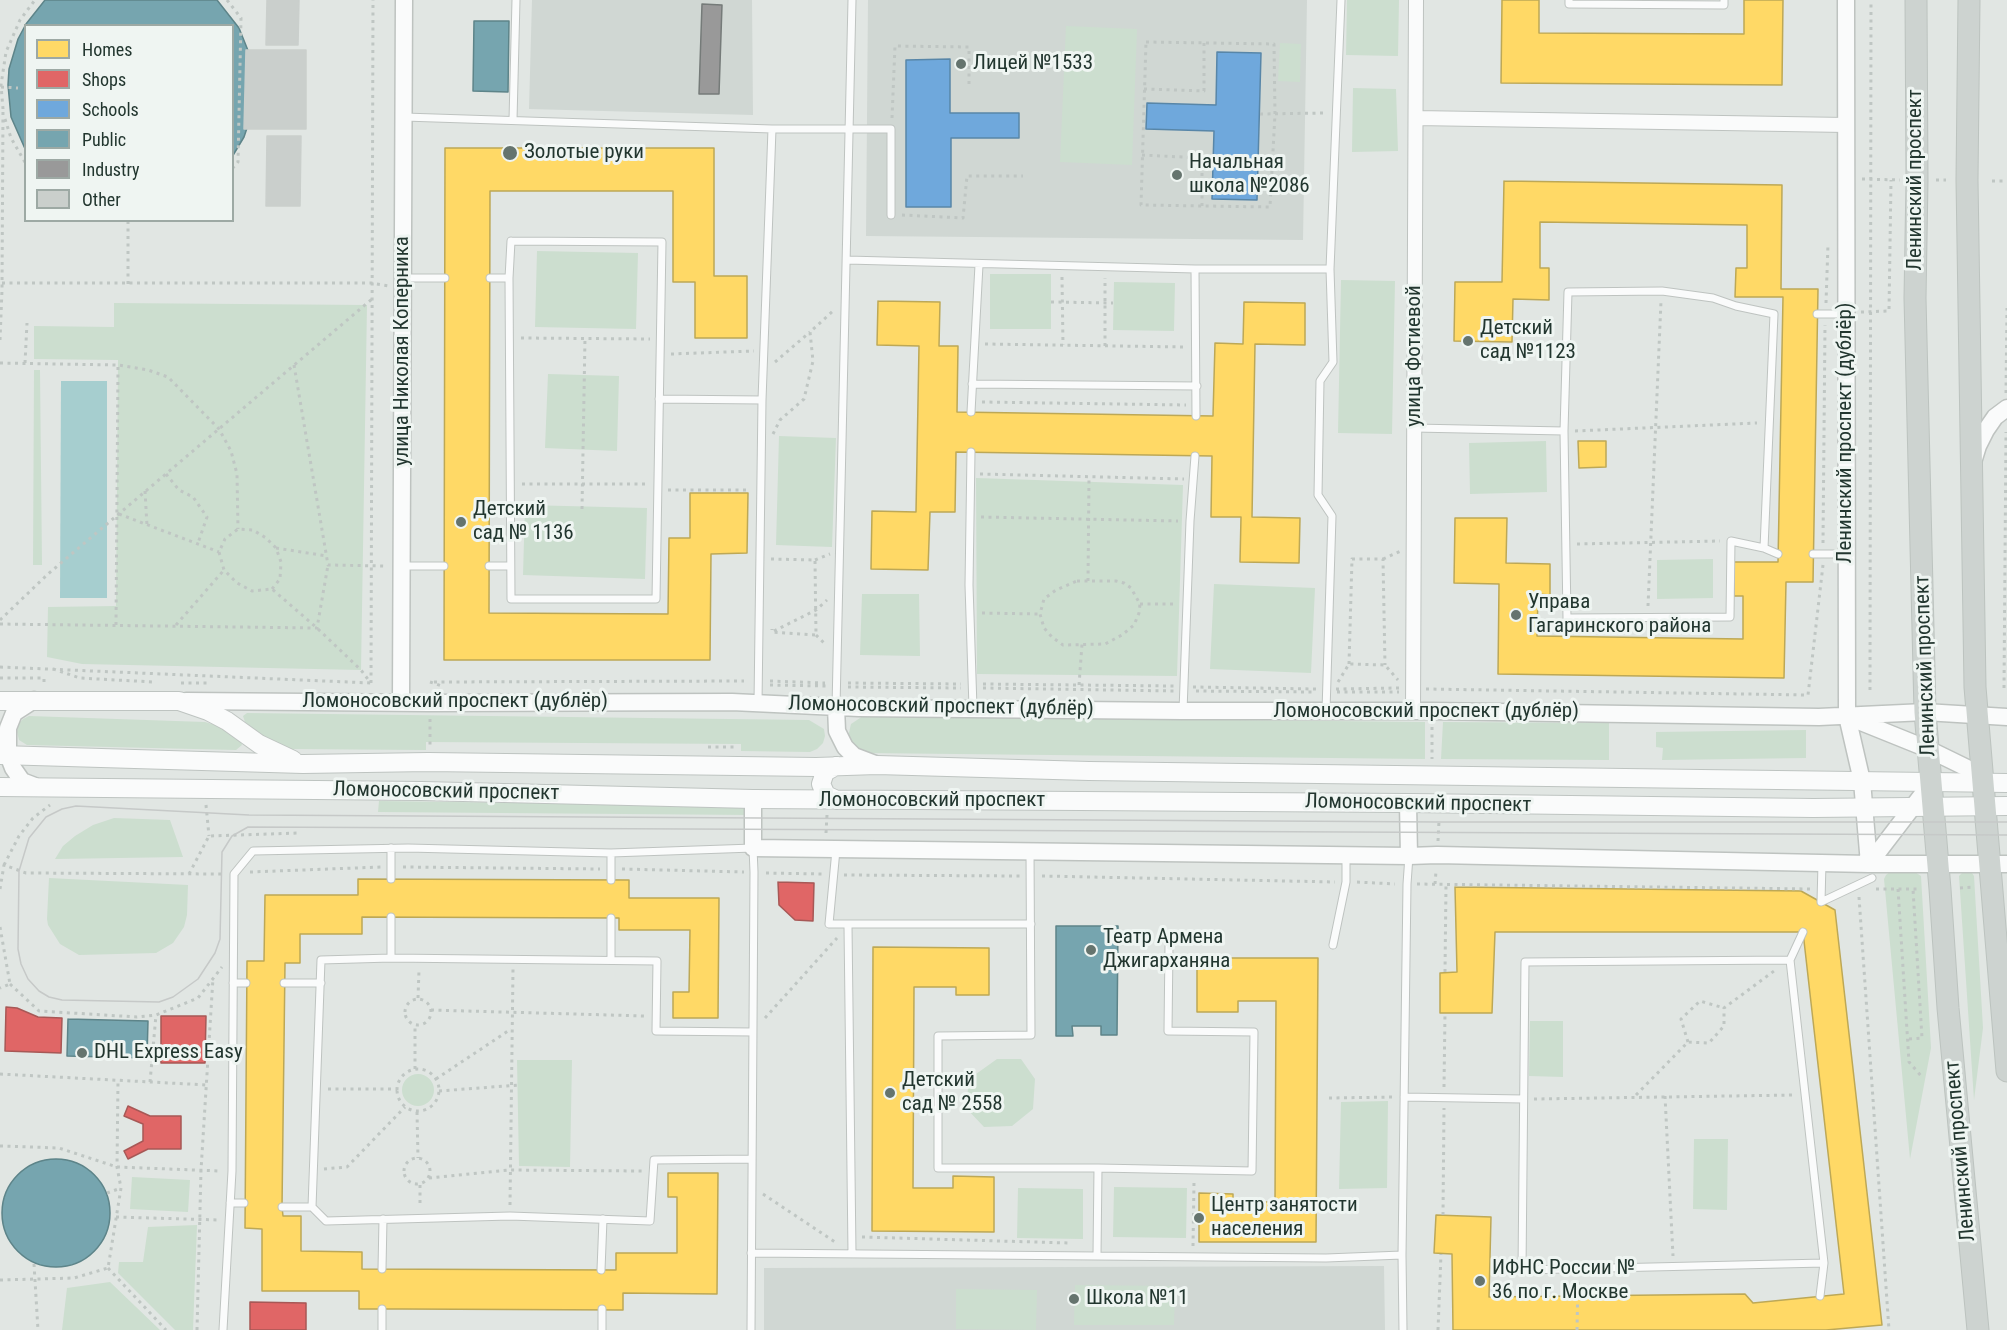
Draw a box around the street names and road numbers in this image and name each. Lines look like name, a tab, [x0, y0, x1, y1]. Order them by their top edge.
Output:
street label: Ленинский проспект	[1903, 89, 1929, 271]
street label: улица Николая Коперника	[390, 236, 416, 466]
street label: улица Фотиевой	[1402, 285, 1428, 427]
street label: Ленинский проспект (дублёр)	[1833, 303, 1859, 563]
street label: Ленинский проспект	[1910, 575, 1942, 757]
street label: Ломоносовский проспект (дублёр)	[302, 689, 608, 715]
street label: Ломоносовский проспект (дублёр)	[788, 692, 1094, 722]
street label: Ломоносовский проспект (дублёр)	[1273, 699, 1579, 725]
street label: Ломоносовский проспект	[333, 777, 559, 807]
street label: Ломоносовский проспект	[819, 788, 1045, 814]
street label: Ломоносовский проспект	[1305, 789, 1531, 819]
street label: Ленинский проспект	[1941, 1059, 1981, 1243]

